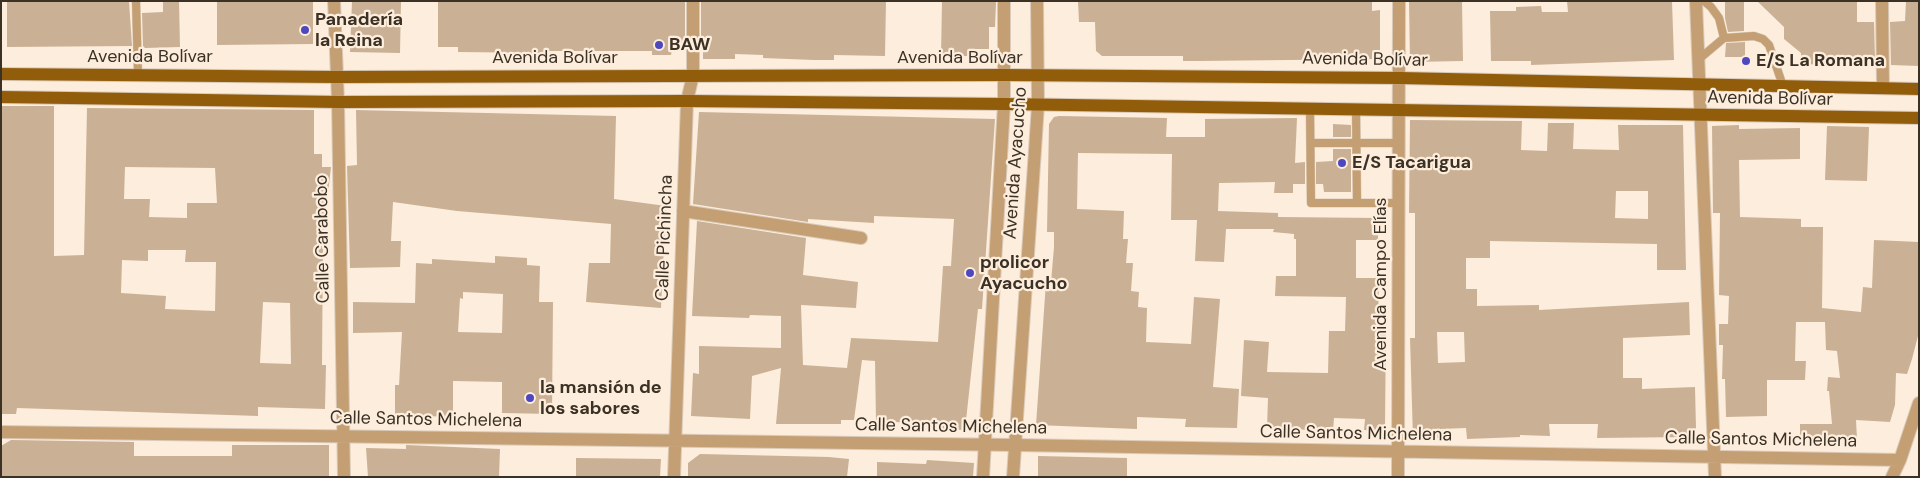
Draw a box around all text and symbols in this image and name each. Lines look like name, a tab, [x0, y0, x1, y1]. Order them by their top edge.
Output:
place label: Panadería la Reina	[315, 9, 403, 52]
marker: Panadería la Reina	[299, 24, 311, 36]
place label: BAW	[669, 34, 710, 56]
marker: BAW	[653, 39, 665, 51]
street label: Avenida Bolívar	[87, 46, 213, 68]
street label: Avenida Bolívar	[492, 47, 618, 69]
street label: Avenida Bolívar	[897, 47, 1023, 69]
street label: Avenida Bolívar	[1302, 48, 1428, 72]
place label: E/S La Romana	[1756, 50, 1885, 72]
marker: E/S La Romana	[1740, 55, 1752, 67]
street label: Avenida Ayacucho	[1000, 86, 1032, 240]
street label: Avenida Bolívar	[1707, 87, 1833, 111]
place label: E/S Tacarigua	[1352, 152, 1471, 174]
marker: E/S Tacarigua	[1336, 157, 1348, 169]
street label: Calle Carabobo	[311, 174, 335, 304]
street label: Calle Pichincha	[652, 175, 678, 301]
street label: Avenida Campo Elías	[1370, 197, 1392, 371]
place label: prolicor Ayacucho	[980, 252, 1067, 294]
marker: prolicor Ayacucho	[964, 267, 976, 279]
place label: la mansión de los sabores	[540, 377, 662, 419]
marker: la mansión de los sabores	[524, 392, 536, 404]
street label: Calle Santos Michelena	[330, 408, 522, 432]
street label: Calle Santos Michelena	[855, 415, 1047, 439]
street label: Calle Santos Michelena	[1260, 422, 1452, 446]
street label: Calle Santos Michelena	[1665, 428, 1857, 452]

